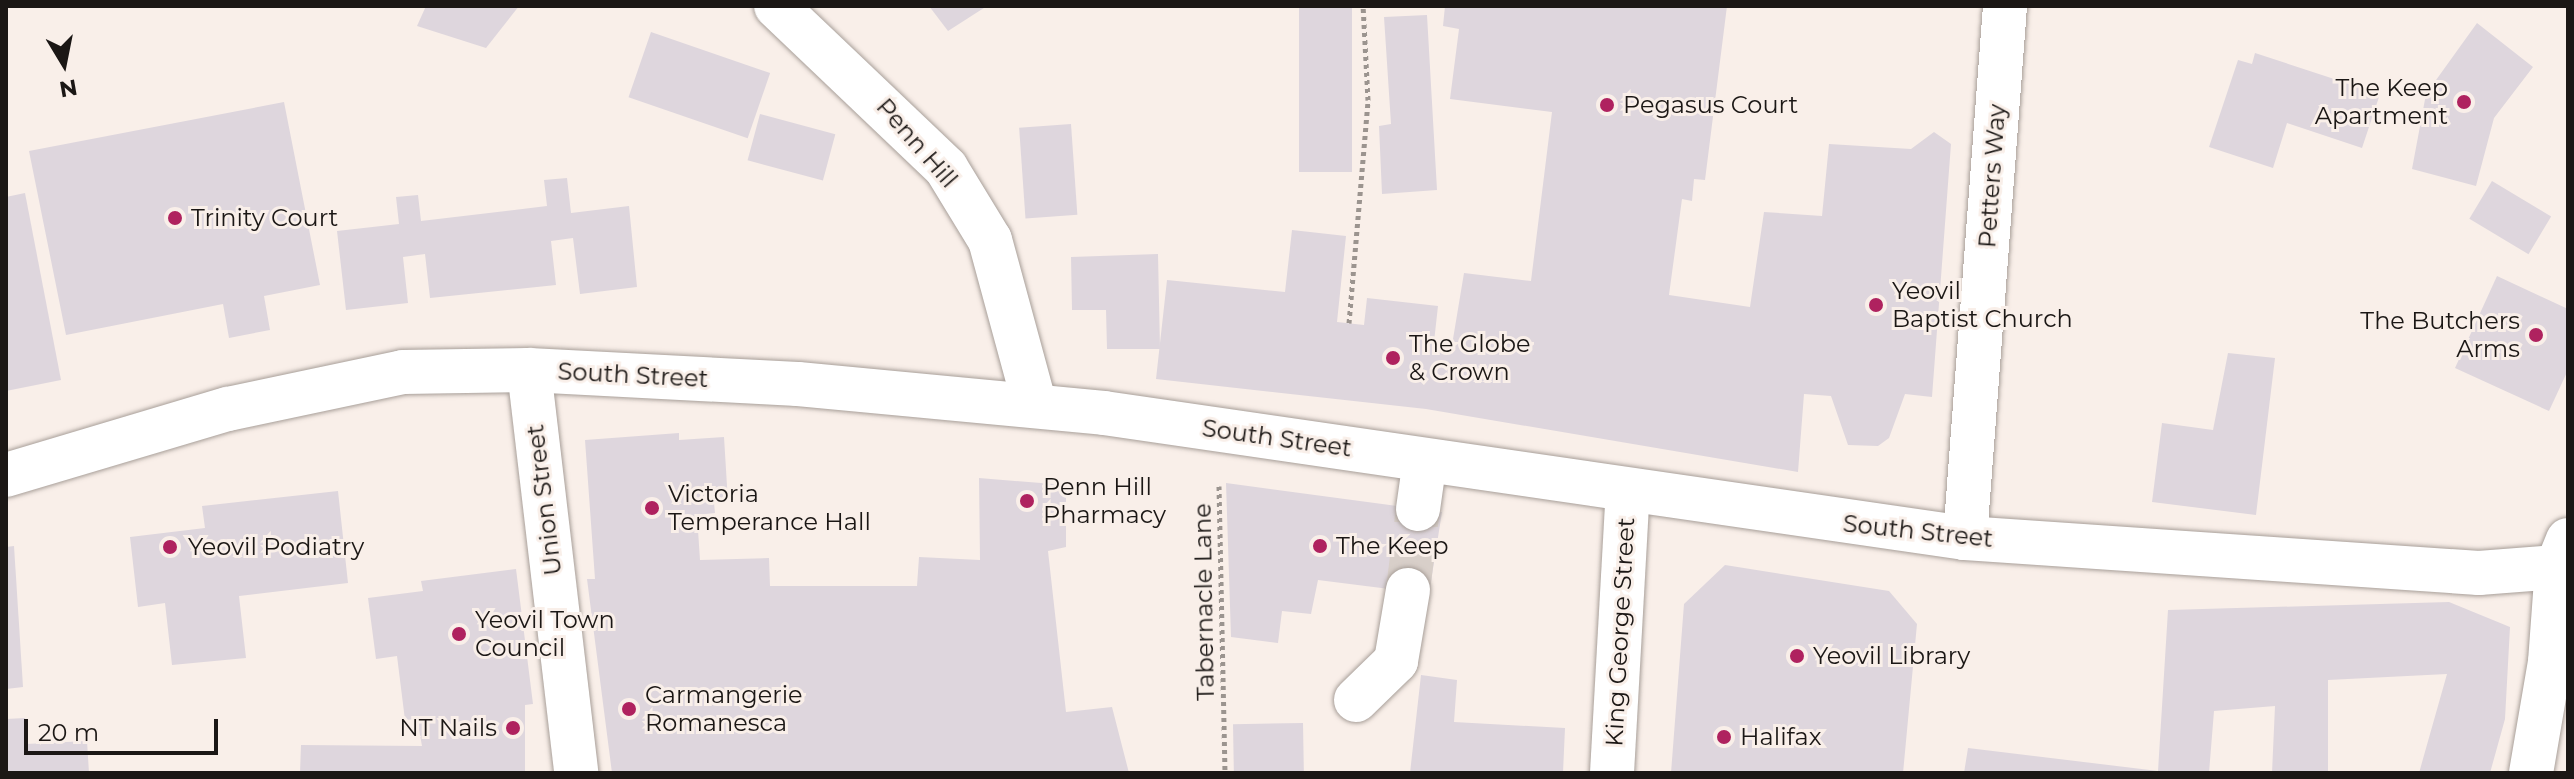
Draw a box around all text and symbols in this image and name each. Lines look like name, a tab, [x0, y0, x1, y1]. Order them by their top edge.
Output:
north arrow	[24, 24, 104, 104]
text: N	[57, 73, 79, 103]
place label: The Keep Apartment	[2315, 74, 2448, 130]
place label: Pegasus Court	[1623, 91, 1798, 119]
street label: Penn Hill	[870, 92, 964, 194]
marker: The Keep Apartment	[2455, 93, 2473, 111]
marker: Pegasus Court	[1598, 96, 1616, 114]
street label: Petters Way	[1973, 103, 2011, 249]
place label: Trinity Court	[191, 204, 338, 232]
marker: Trinity Court	[166, 209, 184, 227]
place label: Yeovil Baptist Church	[1892, 277, 2073, 333]
marker: Yeovil Baptist Church	[1867, 296, 1885, 314]
place label: The Butchers Arms	[2360, 307, 2520, 363]
marker: The Butchers Arms	[2527, 326, 2545, 344]
place label: The Globe & Crown	[1409, 330, 1531, 386]
marker: The Globe & Crown	[1384, 349, 1402, 367]
street label: South Street	[557, 357, 709, 393]
street label: South Street	[1200, 413, 1354, 463]
street label: Union Street	[520, 423, 568, 577]
place label: Penn Hill Pharmacy	[1043, 473, 1166, 529]
place label: Victoria Temperance Hall	[668, 480, 871, 536]
marker: Penn Hill Pharmacy	[1018, 492, 1036, 510]
marker: Victoria Temperance Hall	[643, 499, 661, 517]
street label: Tabernacle Lane	[1188, 503, 1220, 701]
street label: South Street	[1842, 509, 1994, 553]
street label: King George Street	[1600, 517, 1640, 747]
place label: The Keep	[1336, 532, 1449, 560]
place label: Yeovil Podiatry	[188, 533, 364, 561]
marker: Yeovil Podiatry	[159, 536, 181, 558]
marker: The Keep	[1311, 537, 1329, 555]
place label: Yeovil Town Council	[475, 606, 615, 662]
marker: Yeovil Town Council	[450, 625, 468, 643]
place label: Yeovil Library	[1813, 642, 1970, 670]
marker: Yeovil Library	[1788, 647, 1806, 665]
place label: Carmangerie Romanesca	[645, 681, 803, 737]
marker: Carmangerie Romanesca	[620, 700, 638, 718]
scale bar	[28, 703, 222, 753]
place label: NT Nails	[399, 714, 497, 742]
text: 20 m	[38, 718, 99, 747]
marker: NT Nails	[504, 719, 522, 737]
place label: Halifax	[1740, 723, 1821, 751]
marker: Halifax	[1715, 728, 1733, 746]

